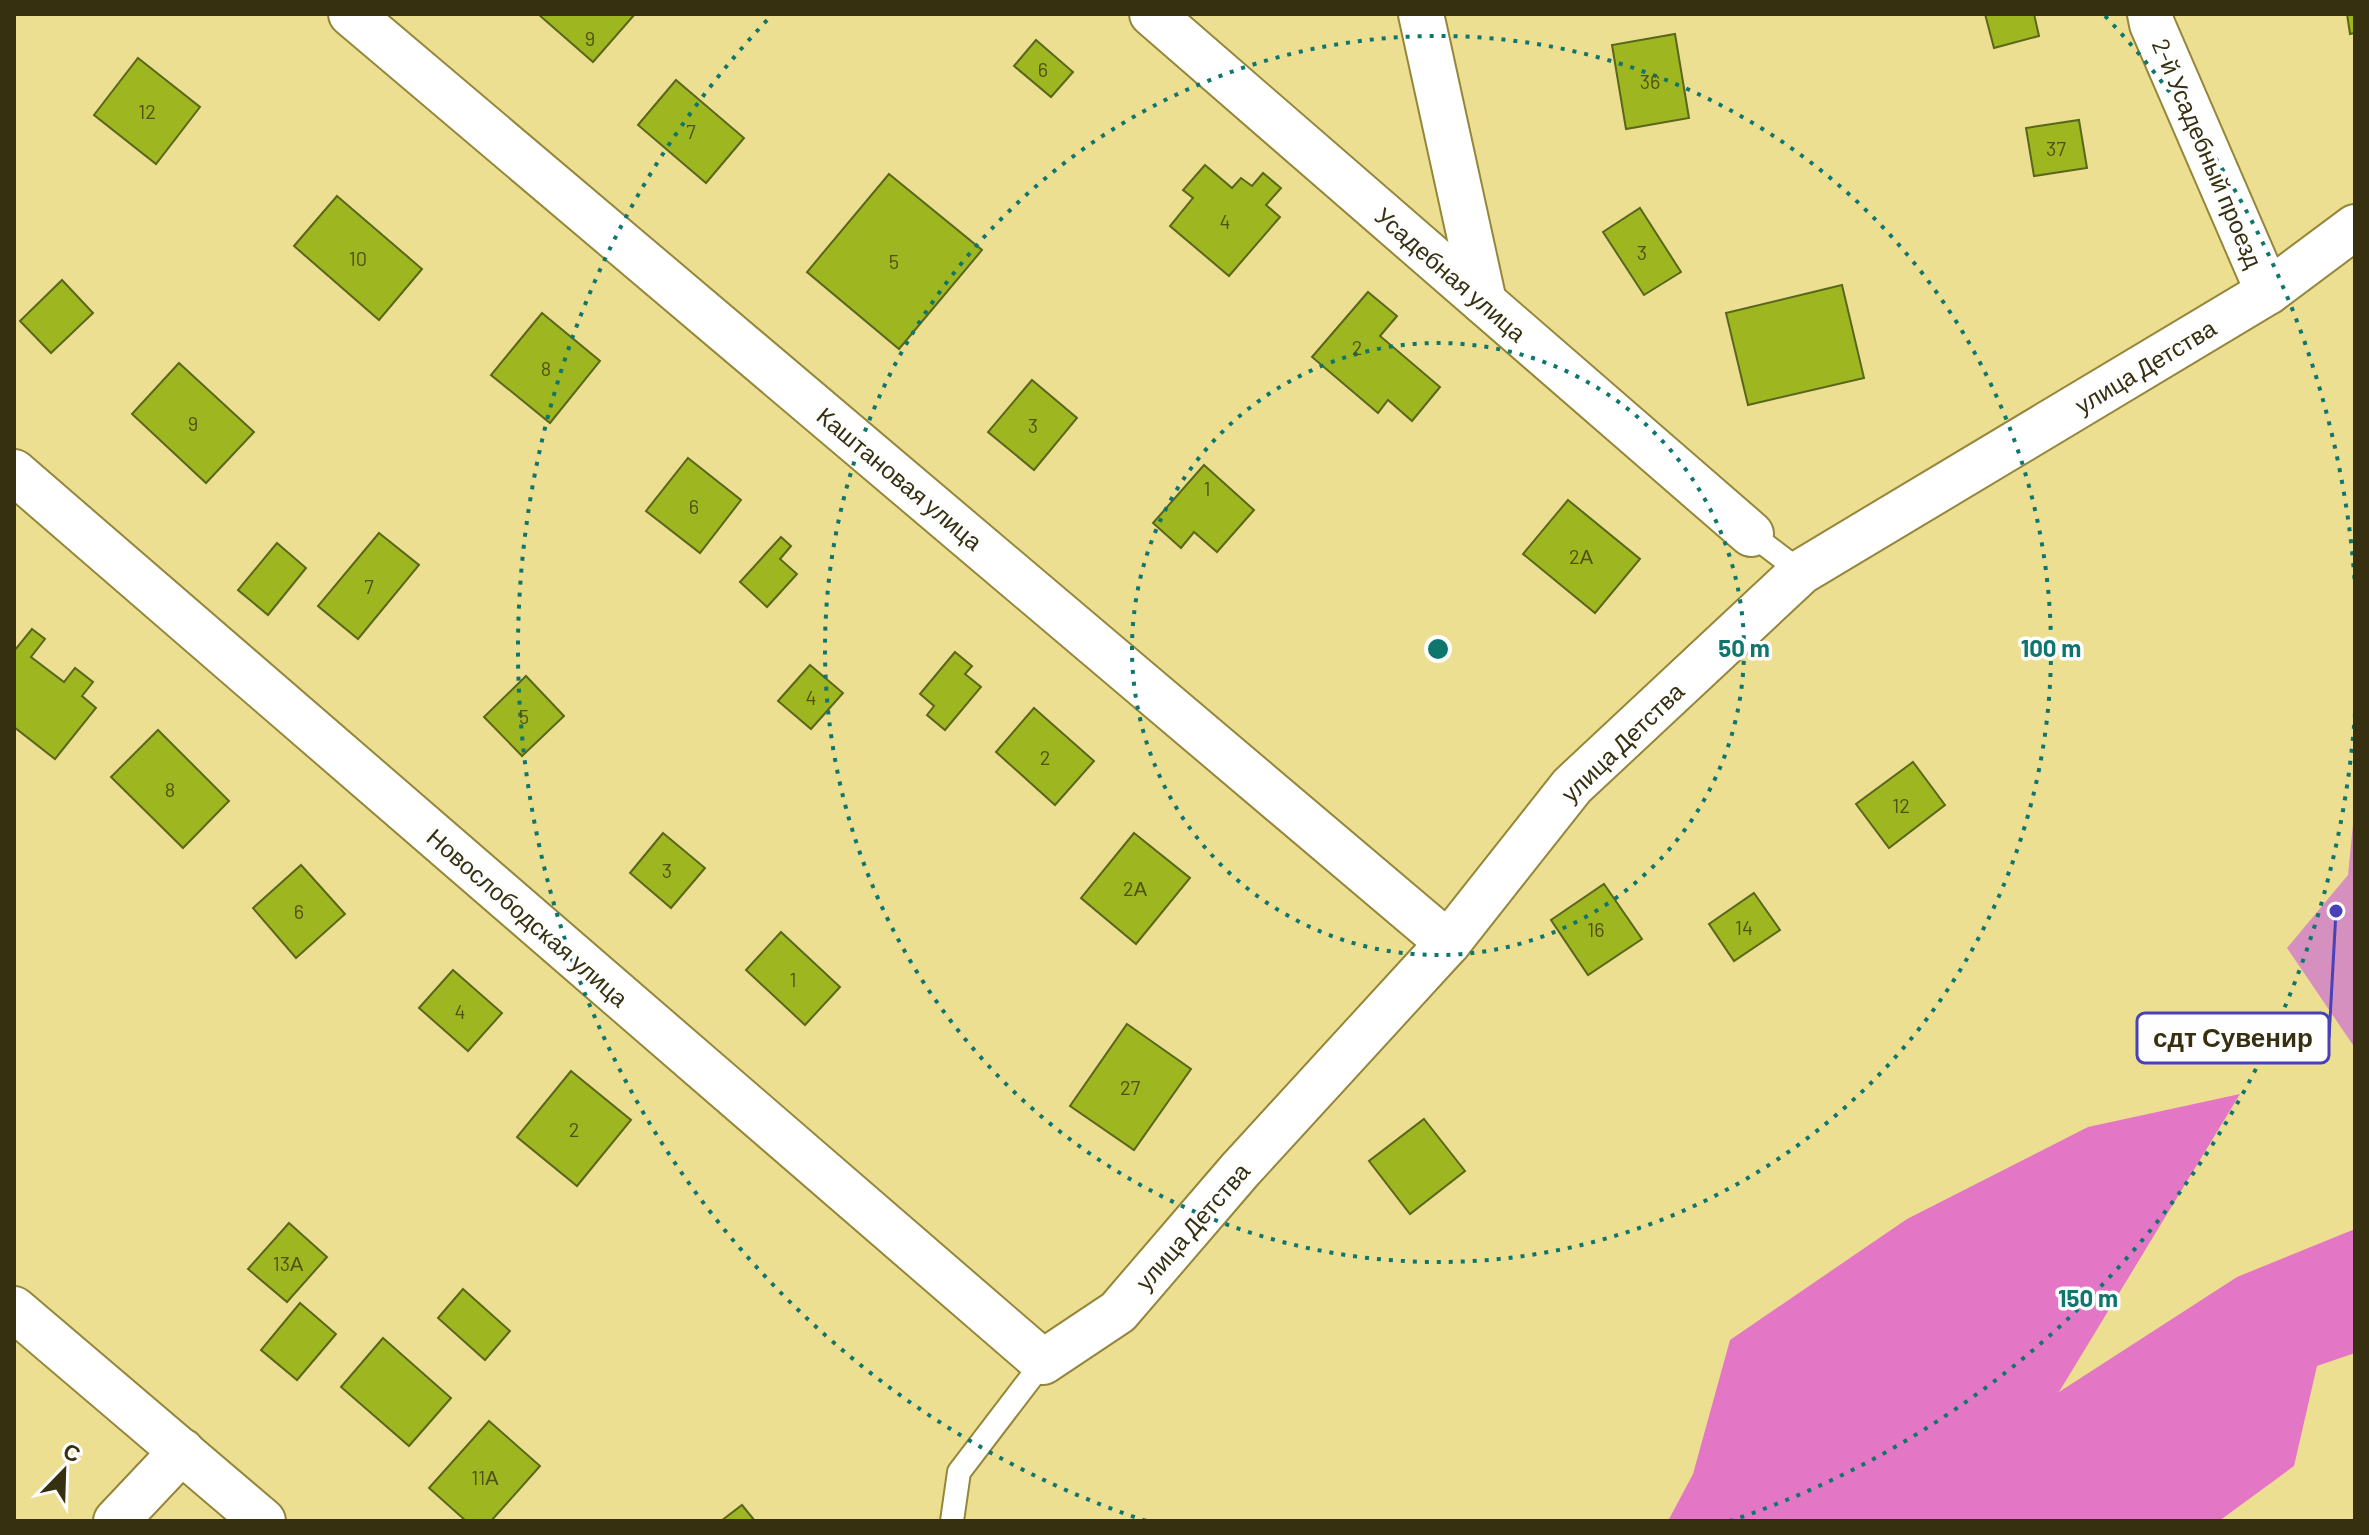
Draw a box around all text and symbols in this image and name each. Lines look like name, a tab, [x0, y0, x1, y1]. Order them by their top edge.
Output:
house number: 9	[585, 26, 595, 50]
street label: 2-й Усадебный проезд	[2147, 34, 2269, 272]
house number: 6	[1038, 57, 1048, 81]
house number: 36	[1640, 69, 1660, 93]
house number: 12	[138, 99, 156, 123]
house number: 7	[686, 119, 696, 143]
house number: 37	[2046, 136, 2066, 160]
street label: Усадебная улица	[1370, 201, 1533, 348]
house number: 4	[1219, 209, 1231, 233]
house number: 3	[1637, 240, 1647, 264]
house number: 10	[349, 246, 367, 270]
house number: 5	[889, 249, 899, 273]
street label: улица Детства	[2069, 312, 2221, 419]
house number: 2	[1352, 335, 1362, 359]
house number: 8	[541, 356, 551, 380]
street label: Каштановая улица	[811, 400, 989, 556]
house number: 9	[188, 411, 198, 435]
house number: 3	[1028, 413, 1038, 437]
house number: 1	[1204, 476, 1211, 500]
house number: 6	[689, 494, 699, 518]
house number: 2А	[1569, 544, 1594, 568]
house number: 7	[364, 574, 374, 598]
text: 50 m	[1718, 633, 1770, 662]
text: 100 m	[2021, 633, 2081, 662]
centre of rings	[1424, 635, 1452, 663]
street label: улица Детства	[1555, 676, 1690, 808]
house number: 4	[805, 685, 817, 709]
house number: 5	[519, 704, 529, 728]
house number: 2	[1040, 745, 1050, 769]
house number: 8	[165, 777, 175, 801]
house number: 12	[1892, 793, 1910, 817]
street label: Новослободская улица	[422, 822, 635, 1013]
house number: 3	[662, 858, 672, 882]
house number: 2А	[1123, 876, 1148, 900]
house number: 6	[294, 899, 304, 923]
house number: 14	[1735, 915, 1753, 939]
house number: 16	[1587, 917, 1605, 941]
house number: 1	[790, 967, 797, 991]
house number: 4	[454, 999, 466, 1023]
callout: сдт Сувенир	[2137, 1013, 2329, 1063]
text: сдт Сувенир	[2153, 1021, 2313, 1052]
house number: 27	[1120, 1075, 1141, 1099]
house number: 2	[569, 1117, 579, 1141]
street label: улица Детства	[1129, 1156, 1256, 1296]
house number: 13А	[273, 1251, 304, 1275]
text: 150 m	[2058, 1283, 2118, 1312]
north arrow	[24, 1431, 104, 1511]
text: С	[60, 1437, 85, 1467]
house number: 11А	[471, 1465, 499, 1489]

